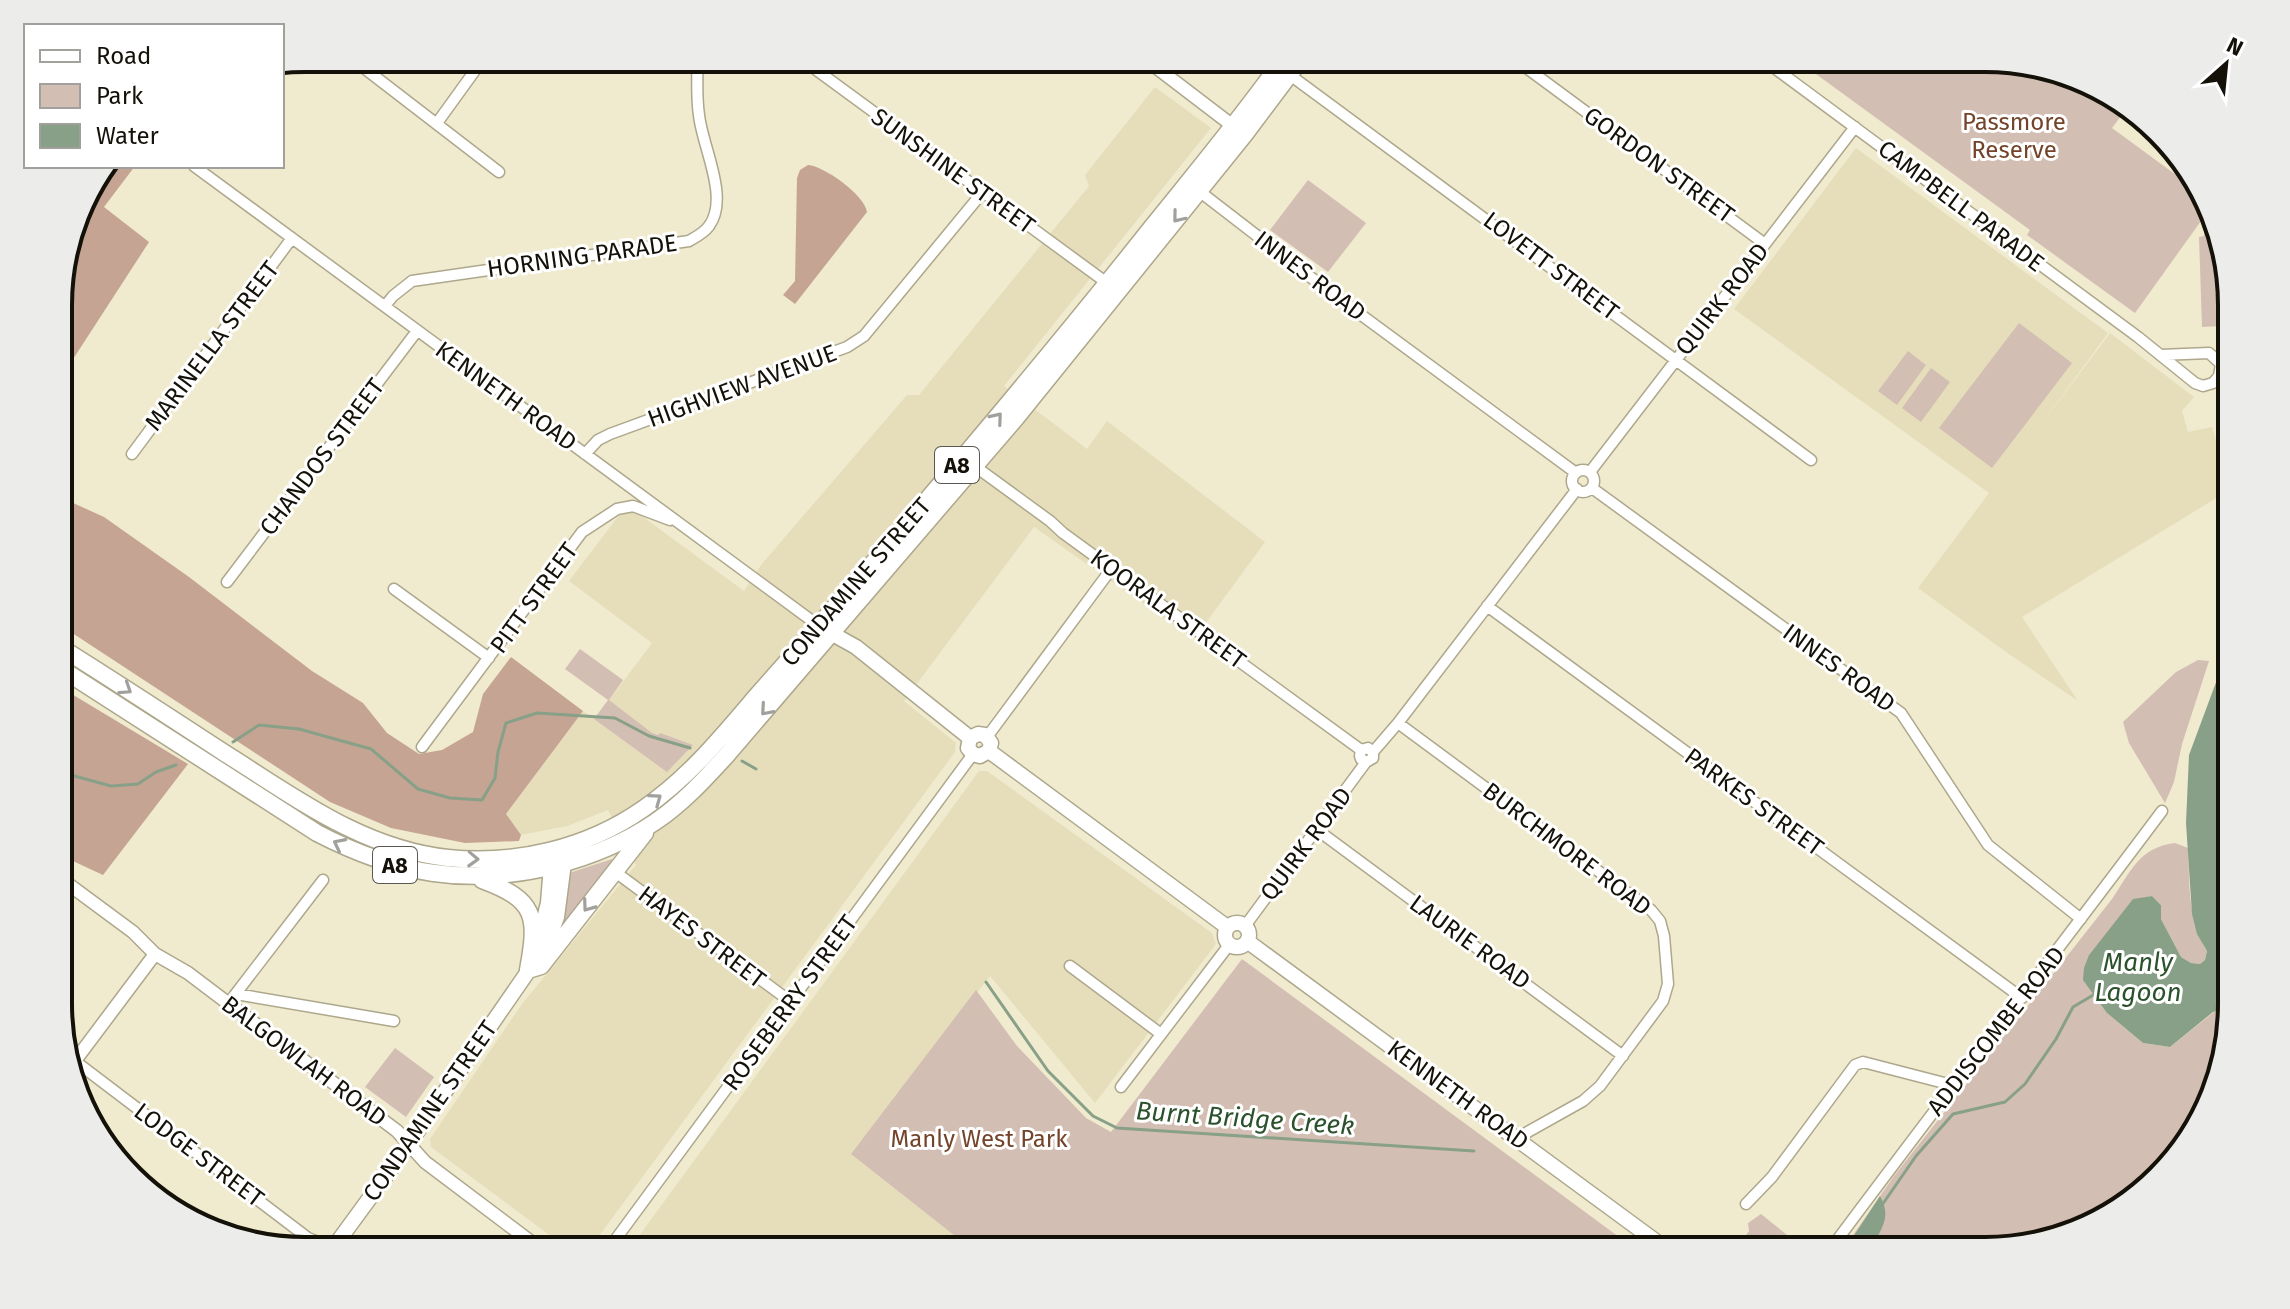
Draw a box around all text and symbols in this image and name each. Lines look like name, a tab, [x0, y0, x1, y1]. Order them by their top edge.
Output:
legend	[24, 24, 284, 168]
north arrow	[2186, 24, 2266, 104]
text: N	[2222, 31, 2247, 62]
text: Road	[96, 42, 151, 70]
text: Park	[96, 82, 144, 110]
street label: GORDON STREET	[1579, 101, 1740, 229]
street label: SUNSHINE STREET	[866, 102, 1041, 240]
park label: Passmore Reserve	[1962, 108, 2066, 164]
text: Water	[96, 122, 160, 150]
street label: CAMPBELL PARADE	[1873, 135, 2049, 277]
street label: LOVETT STREET	[1478, 206, 1625, 326]
one-way arrow	[1174, 208, 1188, 223]
street label: INNES ROAD	[1249, 225, 1371, 327]
street label: HORNING PARADE	[485, 229, 679, 283]
street label: QUIRK ROAD	[1670, 237, 1774, 361]
street label: MARINELLA STREET	[139, 255, 285, 436]
street label: KENNETH ROAD	[430, 335, 582, 457]
street label: HIGHVIEW AVENUE	[644, 339, 840, 433]
street label: CHANDOS STREET	[254, 373, 390, 541]
one-way arrow	[987, 413, 1002, 427]
road number: A8	[935, 447, 979, 483]
street label: CONDAMINE STREET	[775, 492, 937, 672]
street label: PITT STREET	[485, 537, 584, 659]
street label: KOORALA STREET	[1085, 543, 1252, 675]
street label: INNES ROAD	[1777, 618, 1901, 718]
one-way arrow	[117, 679, 131, 694]
one-way arrow	[761, 701, 776, 715]
street label: PARKES STREET	[1679, 742, 1829, 862]
street label: BURCHMORE ROAD	[1477, 777, 1657, 921]
street label: QUIRK ROAD	[1254, 782, 1358, 906]
one-way arrow	[647, 795, 662, 809]
one-way arrow	[332, 838, 347, 854]
road number: A8	[373, 847, 417, 883]
one-way arrow	[467, 850, 480, 867]
street label: HAYES STREET	[633, 880, 771, 994]
street label: LAURIE ROAD	[1404, 889, 1536, 995]
one-way arrow	[583, 897, 598, 912]
street label: ROSEBERRY STREET	[717, 909, 863, 1096]
street label: ADDISCOMBE ROAD	[1921, 941, 2071, 1121]
water label: Manly Lagoon	[2094, 947, 2182, 1008]
street label: BALGOWLAH ROAD	[216, 990, 392, 1132]
street label: CONDAMINE STREET	[357, 1015, 503, 1207]
street label: KENNETH ROAD	[1382, 1034, 1534, 1156]
water label: Burnt Bridge Creek	[1135, 1095, 1355, 1142]
street label: LODGE STREET	[129, 1097, 270, 1213]
park label: Manly West Park	[891, 1125, 1068, 1153]

